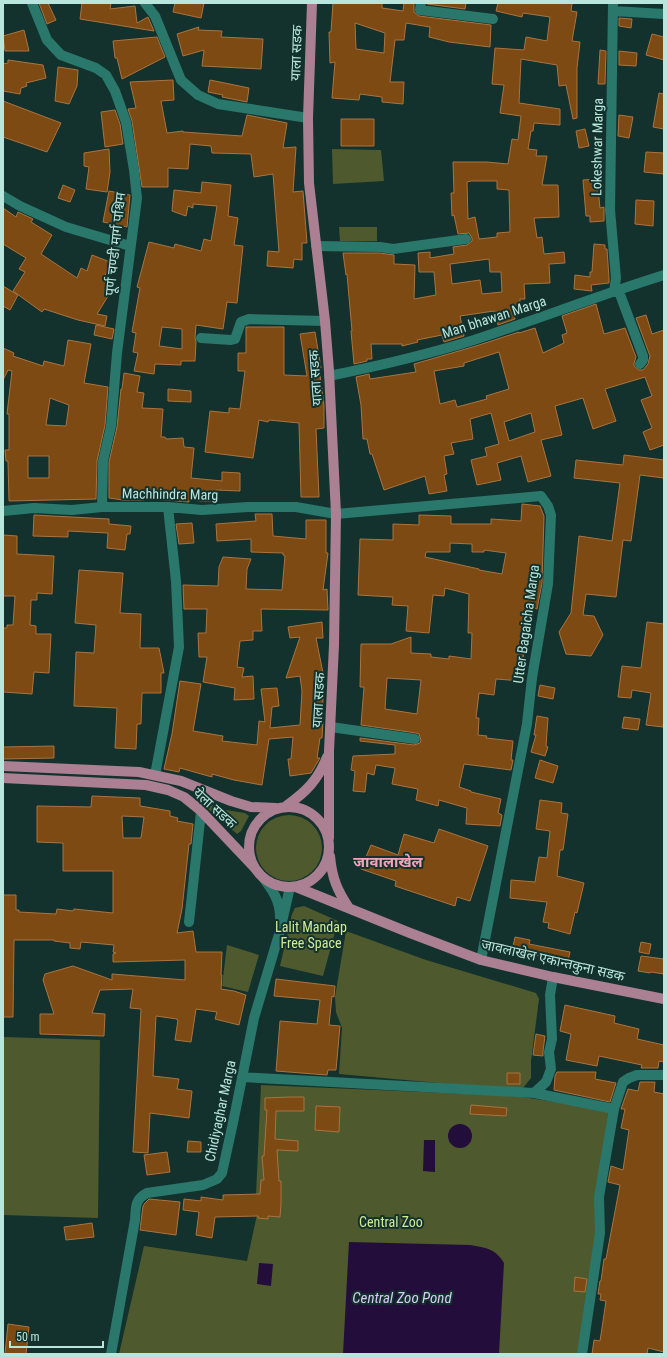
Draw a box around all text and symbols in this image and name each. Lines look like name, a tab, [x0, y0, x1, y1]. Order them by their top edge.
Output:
street label: याला सडक	[287, 25, 305, 81]
street label: Lokeshwar Marga	[588, 98, 606, 196]
street label: पूर्ण चण्डी मार्ग पश्चिम	[102, 191, 130, 297]
street label: Man bhawan Marga	[440, 293, 548, 341]
street label: याला सडक	[305, 349, 325, 406]
street label: Machhindra Marg	[122, 485, 218, 503]
street label: Utter Bagaicha Marga	[510, 564, 542, 684]
street label: याला सडक	[309, 671, 327, 728]
street label: येला सडक	[190, 784, 241, 832]
district label: जावालाखेल	[353, 853, 424, 871]
park label: Lalit Mandap Free Space	[275, 919, 347, 951]
street label: जावलाखेल एकान्तकुना सडक	[479, 935, 627, 986]
street label: Chidiyaghar Marga	[201, 1059, 239, 1163]
park label: Central Zoo	[359, 1214, 423, 1230]
water label: Central Zoo Pond	[352, 1289, 452, 1307]
scale bar	[10, 1323, 103, 1349]
text: 50 m	[16, 1330, 40, 1344]

